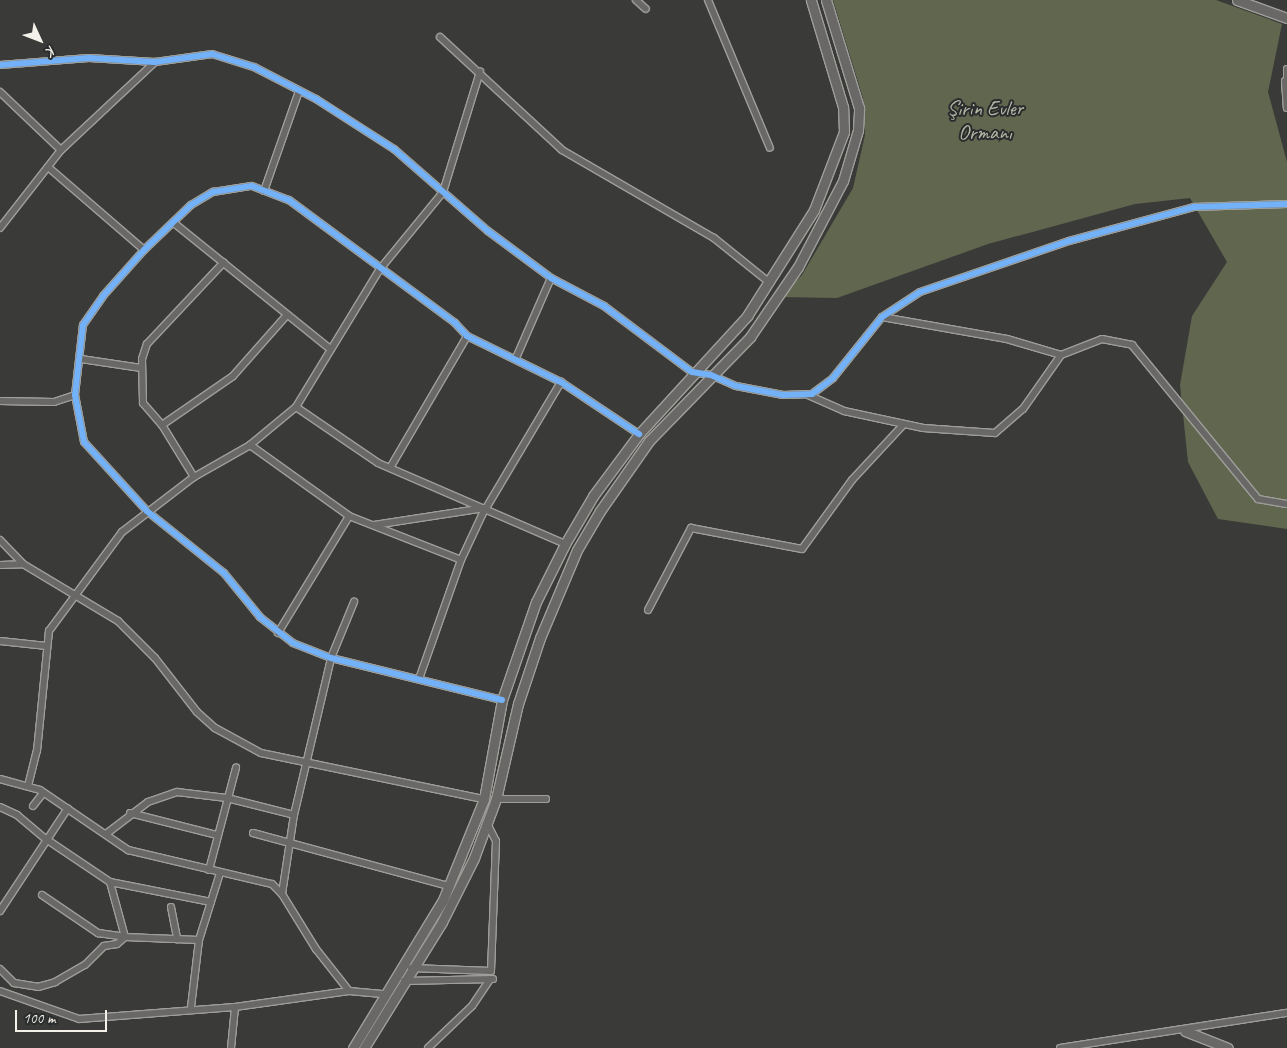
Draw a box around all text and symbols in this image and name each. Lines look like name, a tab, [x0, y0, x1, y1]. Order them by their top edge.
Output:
north arrow	[15, 15, 65, 65]
text: K	[43, 42, 60, 59]
park label: Şirin Evler Ormanı	[947, 95, 1023, 145]
scale bar	[18, 1000, 110, 1032]
text: 100 m	[23, 1009, 55, 1028]

